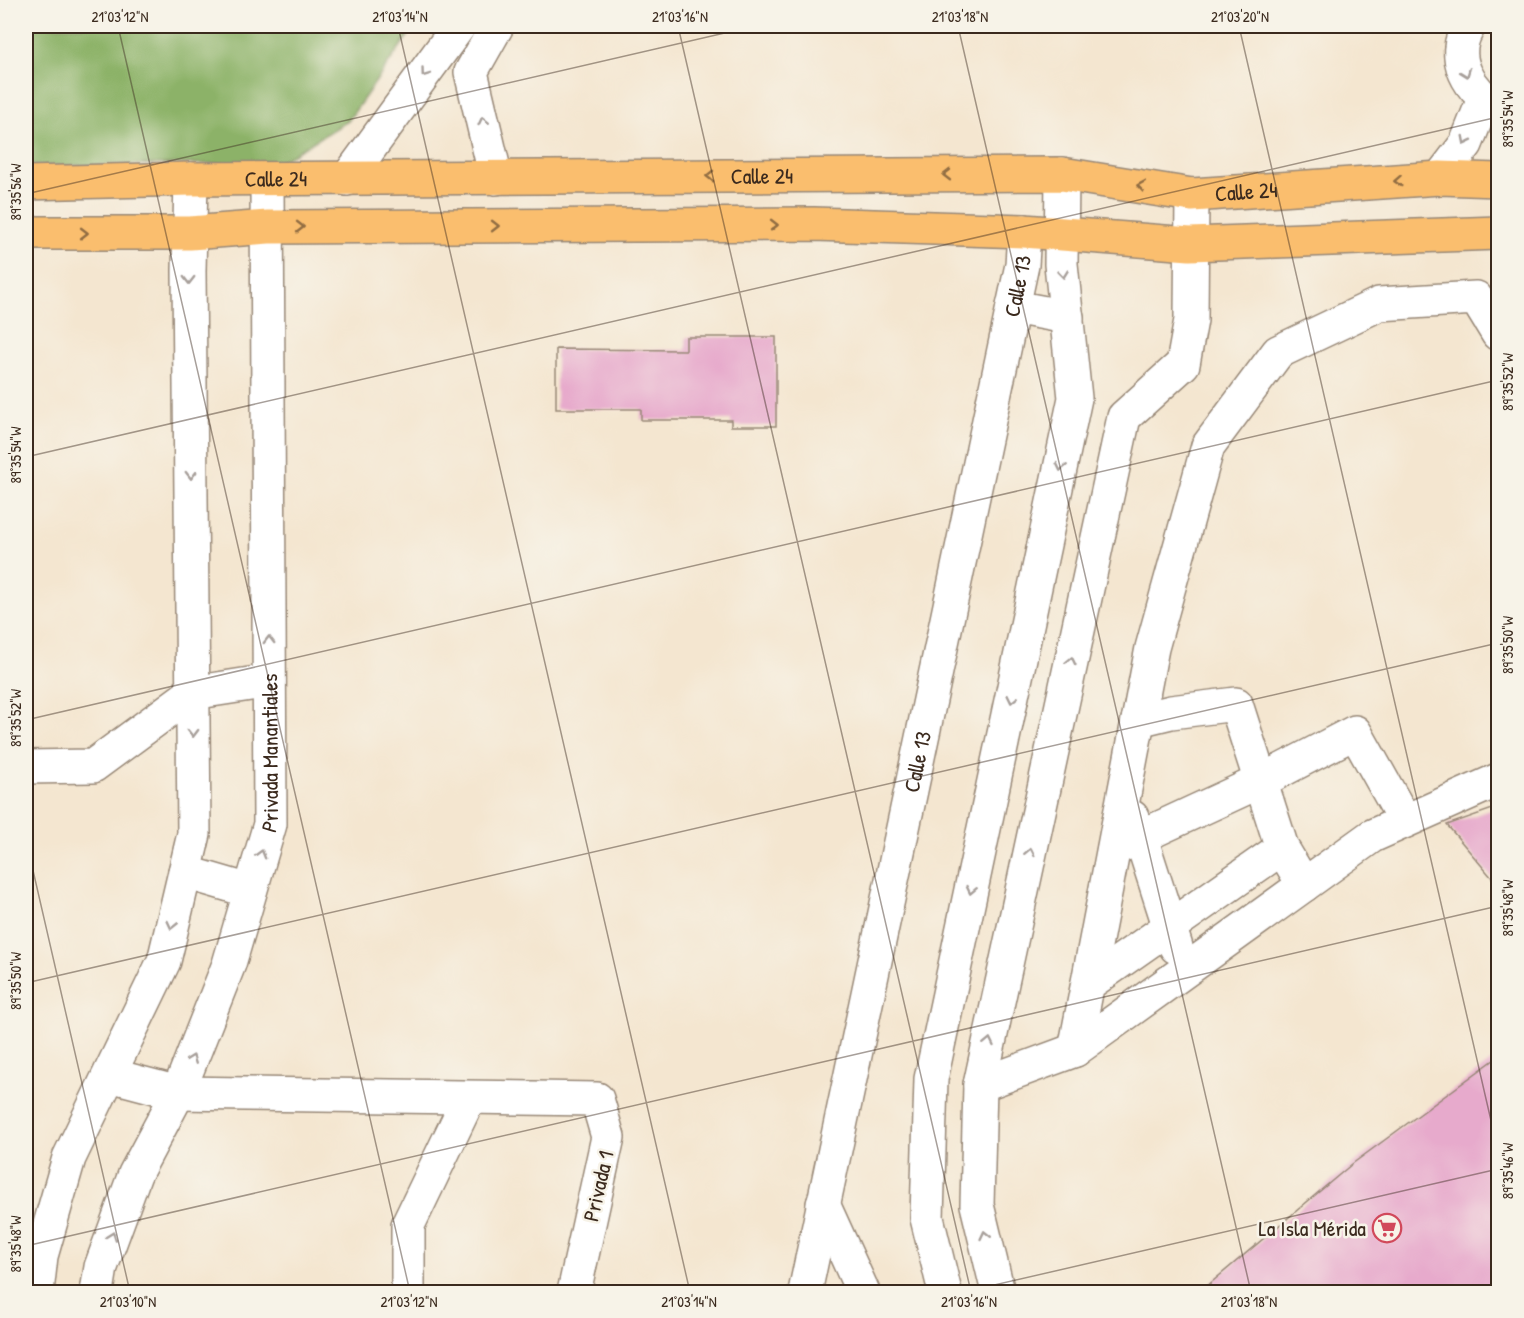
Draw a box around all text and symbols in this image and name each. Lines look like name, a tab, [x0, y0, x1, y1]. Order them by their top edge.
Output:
text: 21°03'12"N	[92, 6, 148, 27]
text: 21°03'14"N	[372, 6, 428, 27]
text: 21°03'16"N	[652, 6, 708, 27]
text: 21°03'18"N	[932, 6, 988, 27]
text: 21°03'20"N	[1211, 6, 1269, 27]
one-way arrow	[421, 66, 432, 77]
one-way arrow	[1458, 67, 1471, 77]
text: 89°35'54"W	[1497, 90, 1518, 147]
one-way arrow	[477, 116, 490, 126]
one-way arrow	[1462, 135, 1473, 146]
street label: Calle 24	[731, 161, 793, 191]
text: 89°35'56"W	[5, 163, 26, 221]
street label: Calle 24	[245, 163, 307, 194]
one-way arrow	[943, 169, 952, 181]
one-way arrow	[706, 170, 715, 182]
street label: Calle 24	[1214, 174, 1278, 208]
one-way arrow	[1394, 174, 1403, 187]
one-way arrow	[1137, 181, 1146, 193]
one-way arrow	[769, 219, 778, 231]
one-way arrow	[490, 220, 499, 232]
one-way arrow	[295, 221, 304, 233]
one-way arrow	[79, 227, 88, 239]
street label: Calle 13	[996, 255, 1038, 320]
one-way arrow	[1056, 270, 1068, 279]
one-way arrow	[183, 275, 195, 284]
text: 89°35'52"W	[1497, 352, 1518, 411]
text: 89°35'54"W	[5, 426, 26, 483]
one-way arrow	[1055, 462, 1068, 472]
one-way arrow	[185, 470, 197, 479]
text: 89°35'50"W	[1497, 615, 1518, 674]
one-way arrow	[263, 635, 275, 644]
one-way arrow	[1064, 656, 1077, 666]
street label: Privada Manantiales	[253, 673, 285, 836]
text: 89°35'52"W	[5, 688, 26, 747]
one-way arrow	[1006, 694, 1019, 704]
one-way arrow	[187, 728, 199, 737]
street label: Calle 13	[896, 728, 938, 795]
one-way arrow	[1023, 847, 1036, 857]
one-way arrow	[254, 849, 266, 860]
text: 89°35'48"W	[1497, 879, 1518, 936]
one-way arrow	[965, 884, 978, 894]
one-way arrow	[166, 920, 179, 930]
text: 89°35'50"W	[5, 951, 26, 1010]
one-way arrow	[982, 1038, 995, 1048]
one-way arrow	[184, 1054, 197, 1064]
text: 89°35'46"W	[1497, 1142, 1518, 1199]
street label: Privada 1	[575, 1148, 621, 1224]
supermarket icon: La Isla Mérida	[1371, 1212, 1403, 1244]
place label: La Isla Mérida	[1259, 1213, 1366, 1243]
text: 89°35'48"W	[5, 1215, 26, 1272]
one-way arrow	[105, 1231, 117, 1242]
one-way arrow	[979, 1231, 992, 1241]
text: 21°03'10"N	[100, 1291, 156, 1312]
text: 21°03'12"N	[381, 1291, 437, 1312]
text: 21°03'14"N	[661, 1291, 717, 1312]
text: 21°03'16"N	[941, 1291, 997, 1312]
text: 21°03'18"N	[1221, 1291, 1277, 1312]

